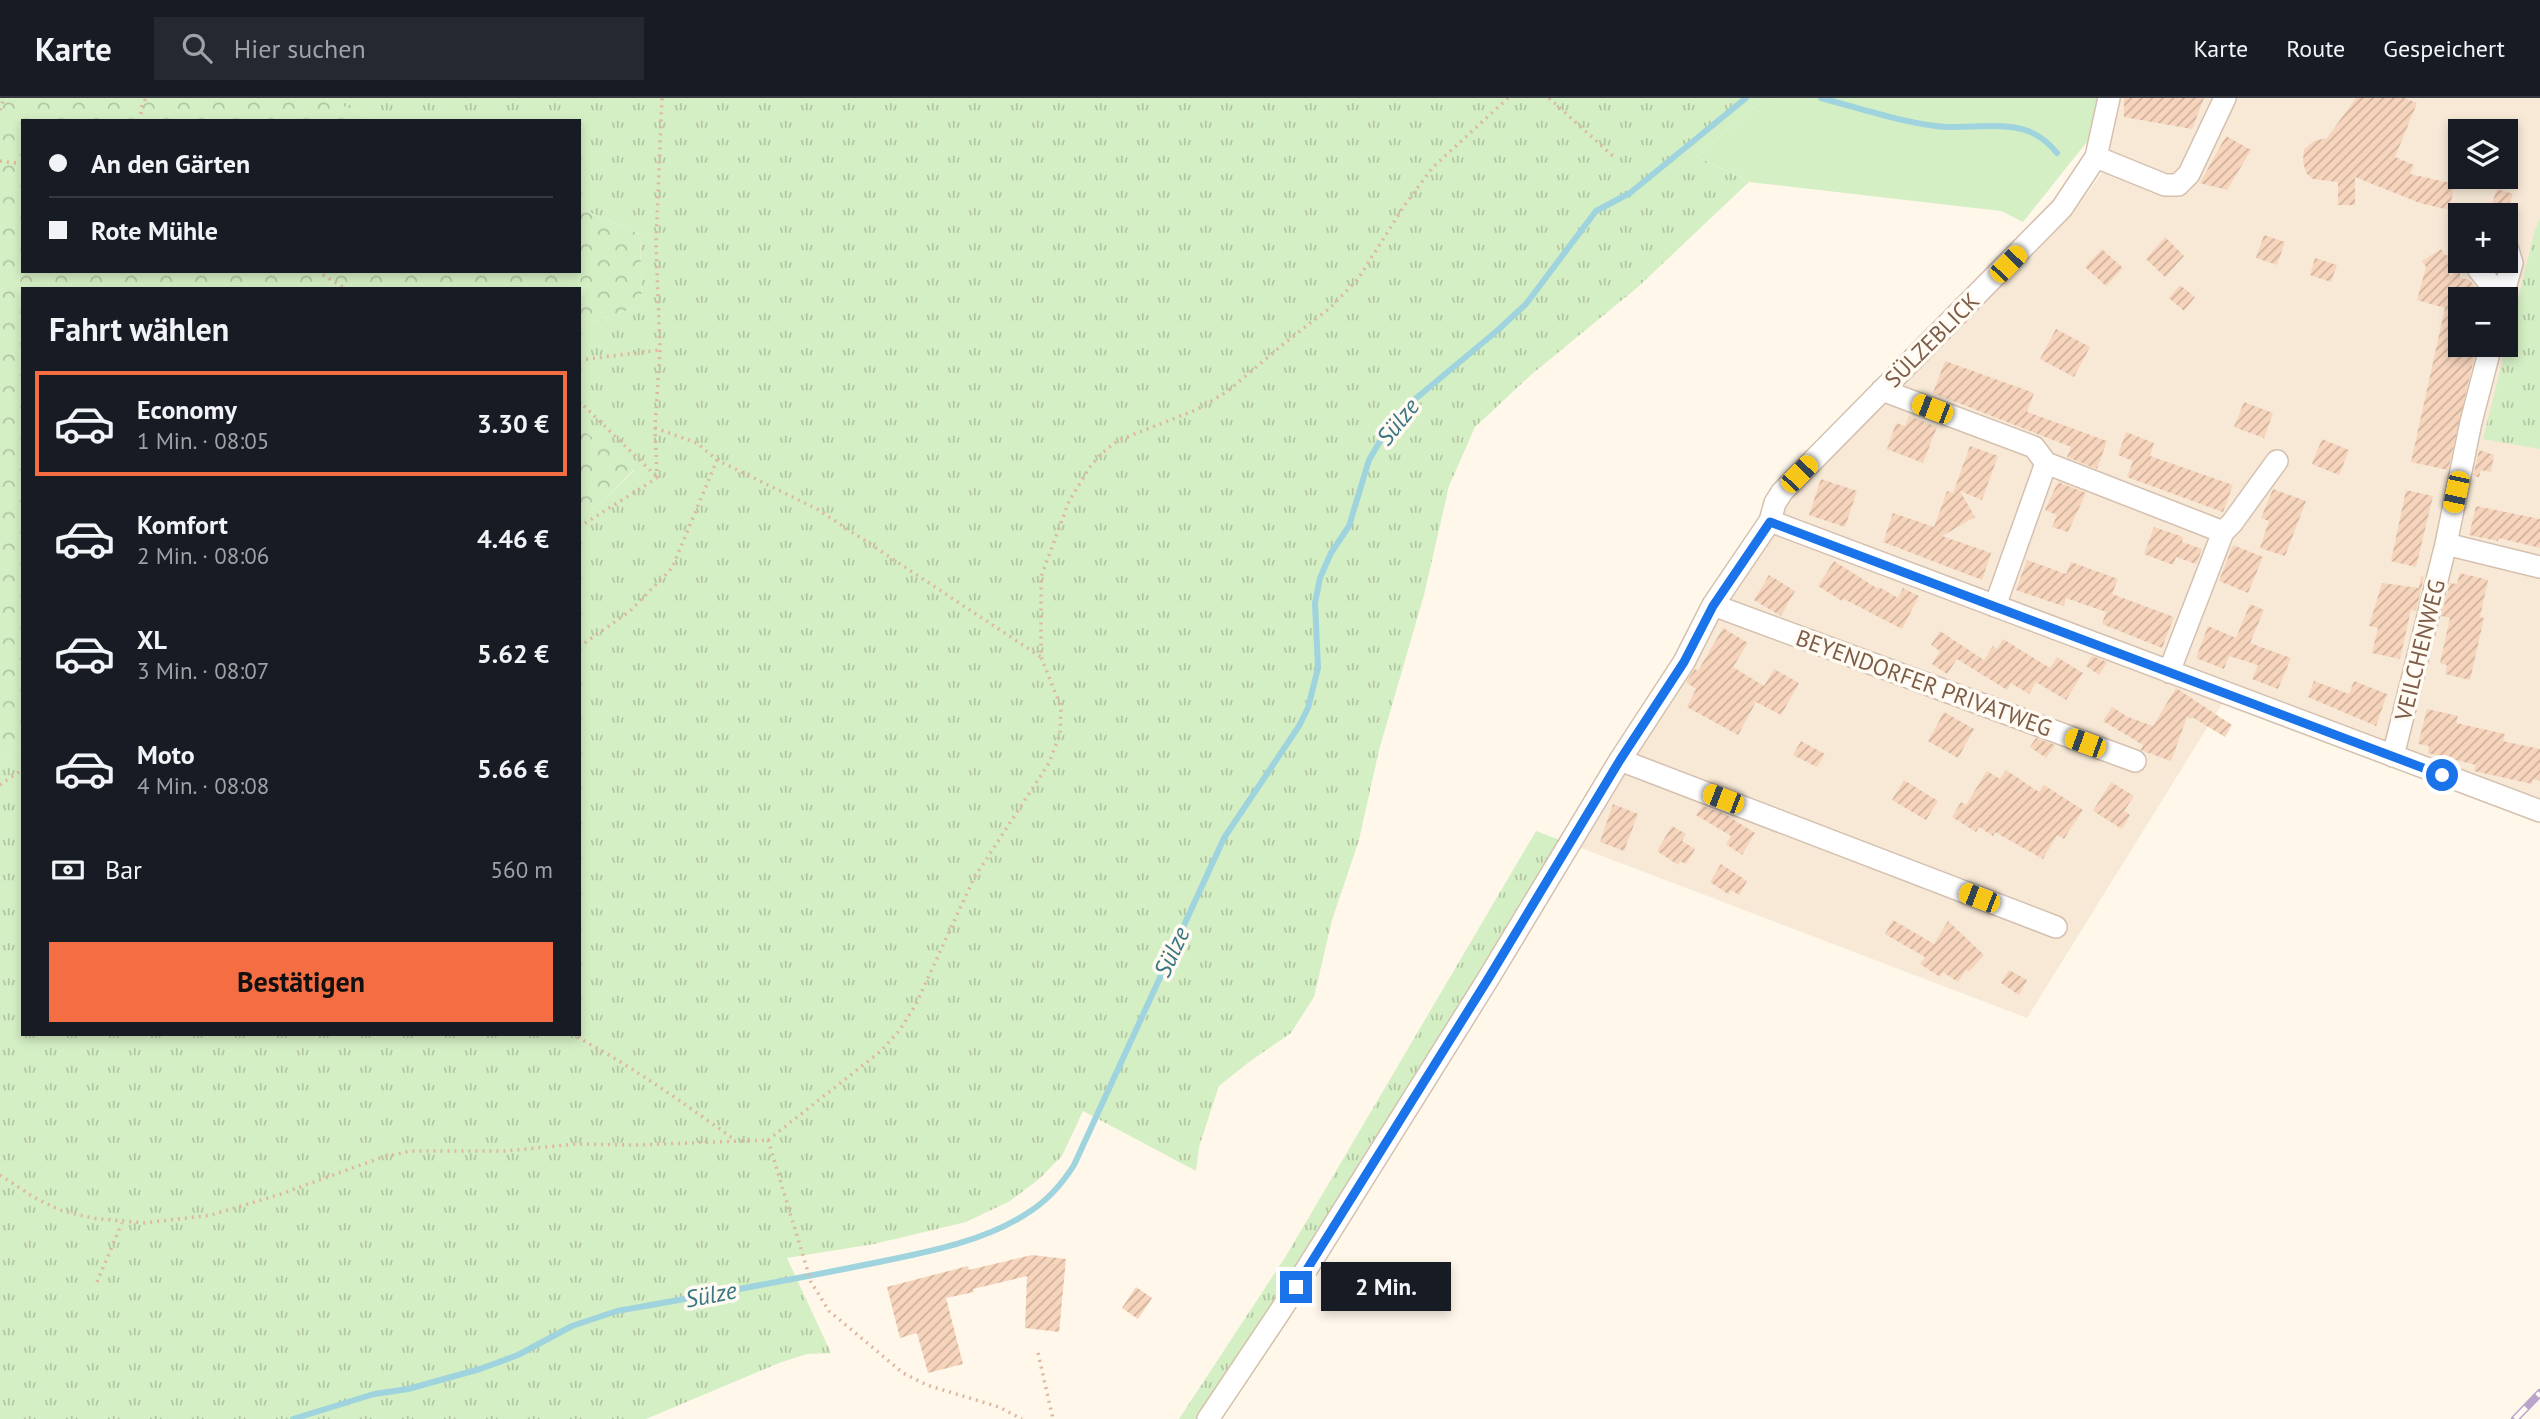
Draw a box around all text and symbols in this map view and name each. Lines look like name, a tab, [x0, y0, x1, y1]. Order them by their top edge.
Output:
search box	[154, 17, 644, 80]
text: Karte	[35, 27, 112, 70]
icon: search	[178, 29, 216, 67]
text: Hier suchen	[234, 32, 366, 65]
text: Karte	[2193, 33, 2248, 64]
text: Route	[2286, 33, 2345, 64]
text: Gespeichert	[2383, 33, 2505, 64]
map controls	[2448, 119, 2518, 357]
button: layers	[2448, 119, 2518, 189]
text: An den Gärten	[91, 147, 250, 180]
button: +	[2448, 203, 2518, 273]
text: Rote Mühle	[91, 214, 218, 247]
car	[1986, 242, 2031, 286]
street label: SÜLZEBLICK	[1878, 286, 1985, 393]
button: −	[2448, 287, 2518, 357]
text: Fahrt wählen	[49, 308, 229, 350]
icon: car	[53, 392, 116, 455]
water label: Sülze	[1369, 392, 1426, 452]
car	[1909, 392, 1956, 426]
text: Economy	[137, 393, 237, 426]
text: 3.30 €	[477, 407, 549, 440]
text: 1 Min. · 08:05	[137, 426, 269, 455]
car	[1777, 452, 1822, 496]
car	[2442, 469, 2471, 515]
icon: car	[53, 507, 116, 570]
text: Komfort	[137, 508, 228, 541]
text: 4.46 €	[477, 522, 549, 555]
text: 2 Min. · 08:06	[137, 541, 269, 570]
street label: VEILCHENWEG	[2388, 576, 2451, 724]
icon: car	[53, 622, 116, 685]
text: XL	[137, 623, 167, 656]
street label: BEYENDORFER PRIVATWEG	[1792, 623, 2056, 742]
text: 5.62 €	[477, 637, 549, 670]
text: 3 Min. · 08:07	[137, 656, 269, 685]
car	[2062, 726, 2109, 760]
icon: car	[53, 737, 116, 800]
text: Moto	[137, 738, 195, 771]
text: 5.66 €	[477, 752, 549, 785]
route start	[2426, 759, 2458, 791]
text: 4 Min. · 08:08	[137, 771, 269, 800]
car	[1700, 782, 1747, 816]
icon: cash	[49, 851, 87, 889]
text: Bar	[105, 853, 142, 886]
text: 560 m	[491, 855, 553, 884]
car	[1956, 881, 2003, 915]
water label: Sülze	[1147, 922, 1197, 982]
button: Bestätigen	[49, 942, 553, 1022]
callout: 2 Min.	[1320, 1262, 1450, 1312]
route end	[1280, 1271, 1312, 1303]
text: 2 Min.	[1355, 1272, 1417, 1301]
water label: Sülze	[682, 1274, 739, 1315]

